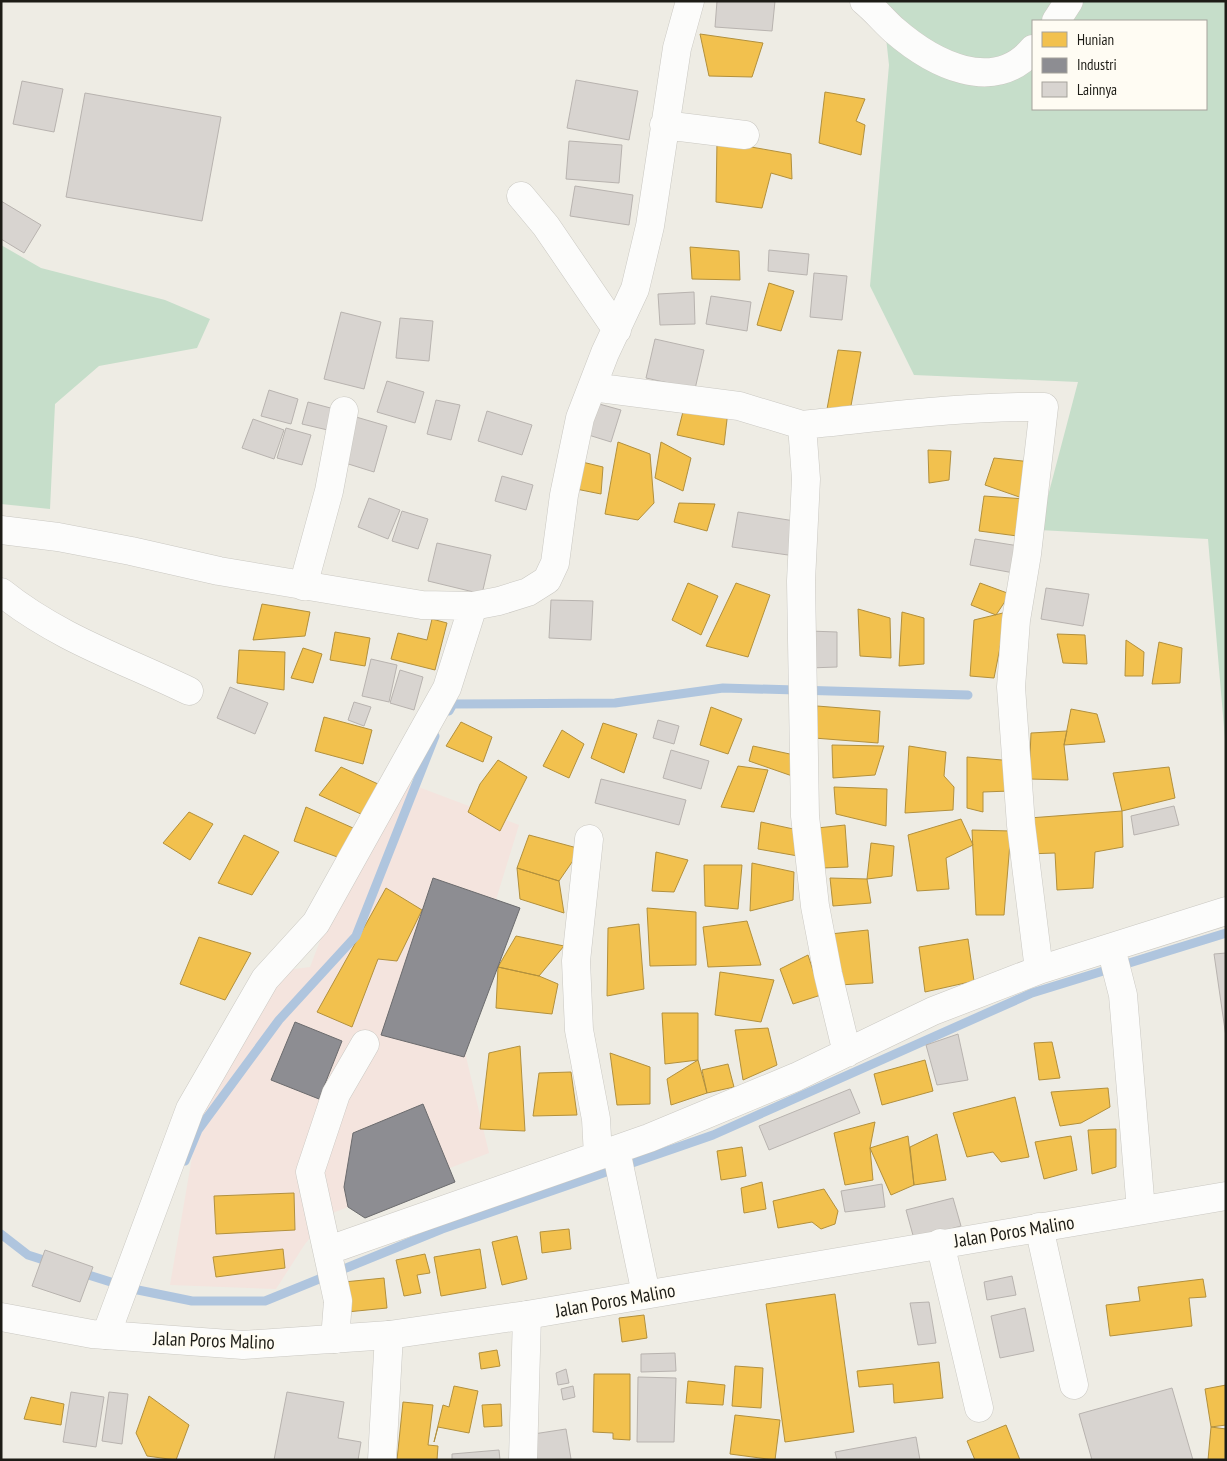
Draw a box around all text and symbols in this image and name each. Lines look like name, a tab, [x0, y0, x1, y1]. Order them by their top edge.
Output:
legend	[1032, 20, 1207, 110]
text: Hunian	[1077, 30, 1114, 49]
text: Industri	[1077, 55, 1117, 74]
text: Lainnya	[1077, 80, 1117, 99]
street label: Jalan Poros Malino	[951, 1210, 1076, 1253]
street label: Jalan Poros Malino	[552, 1278, 677, 1323]
street label: Jalan Poros Malino	[152, 1326, 275, 1354]

